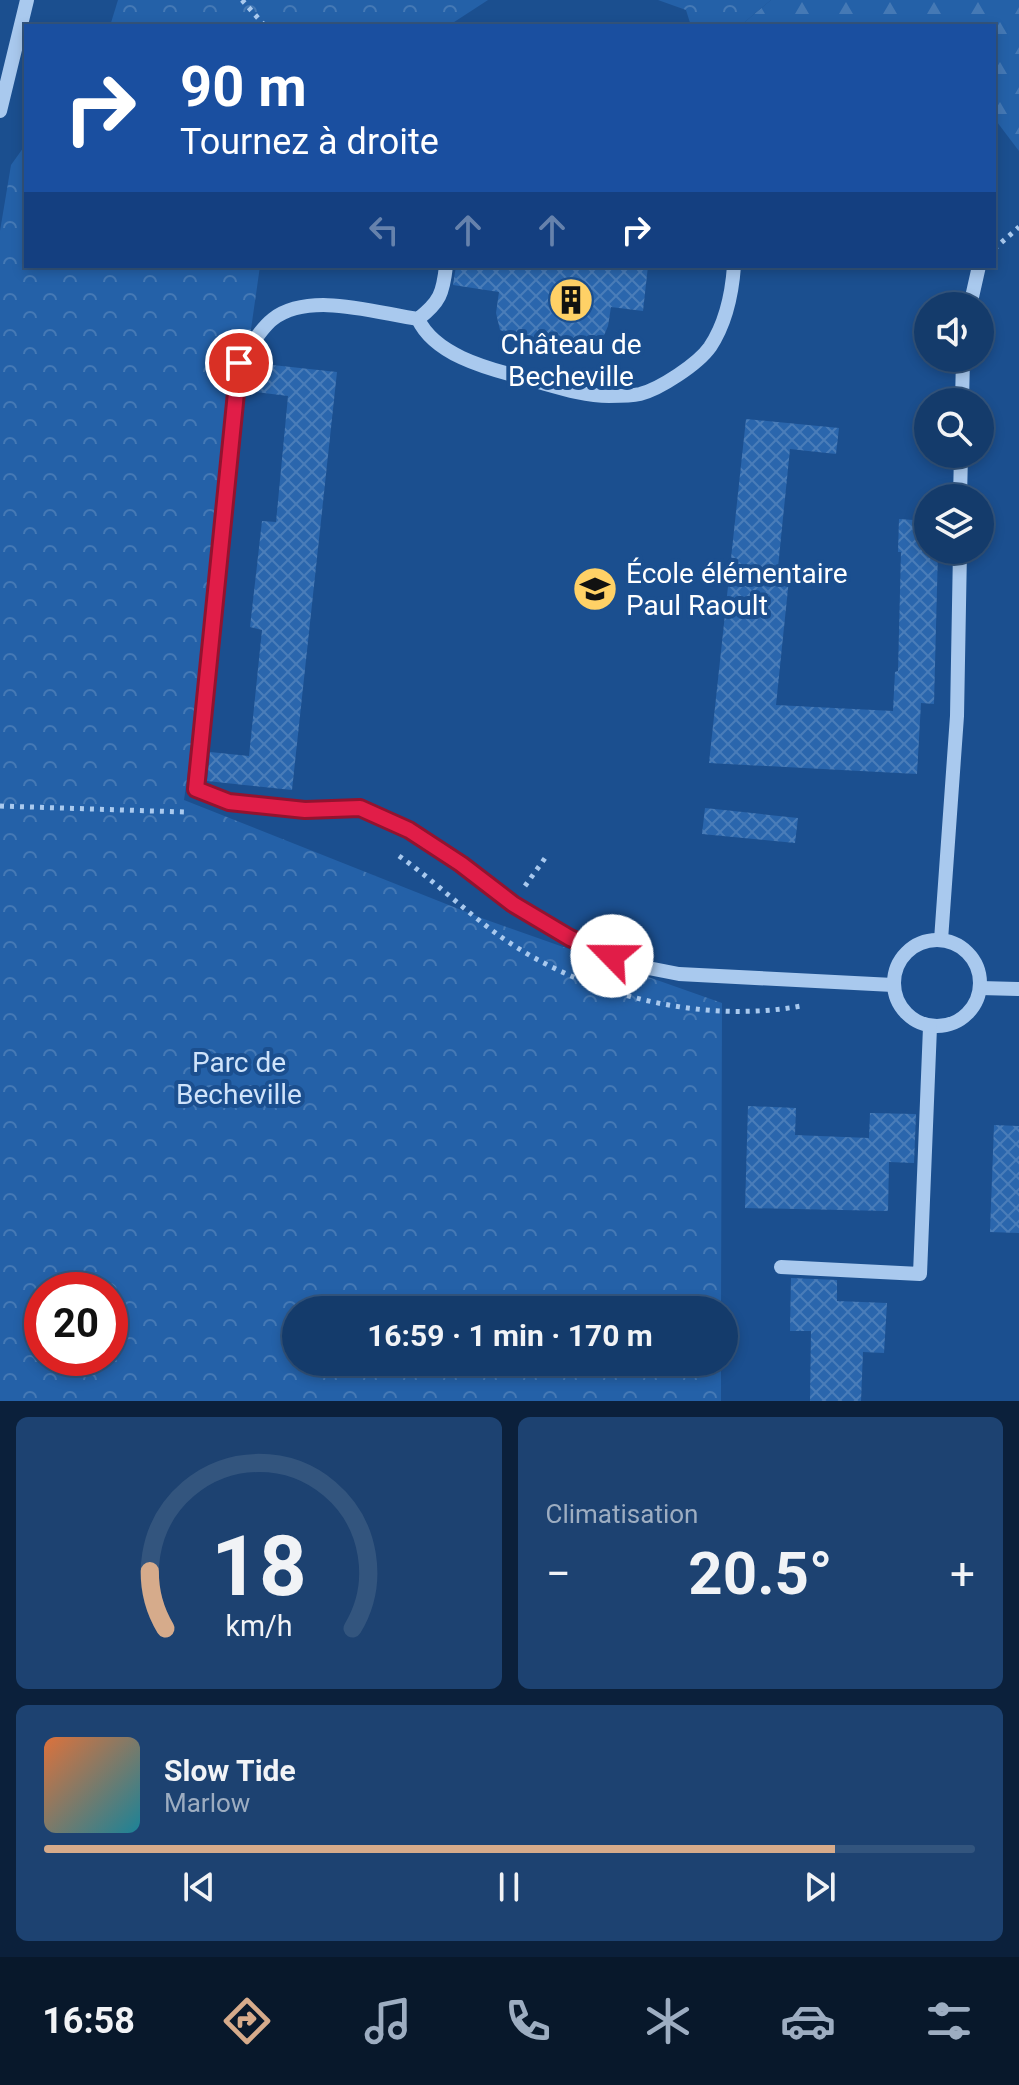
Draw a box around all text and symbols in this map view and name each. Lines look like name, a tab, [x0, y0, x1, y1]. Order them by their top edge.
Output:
text: 90 m	[180, 54, 307, 120]
icon: right	[48, 56, 152, 160]
text: Tournez à droite	[180, 121, 439, 163]
icon: left	[362, 208, 406, 252]
icon: ahead	[446, 208, 490, 252]
icon: ahead	[530, 208, 574, 252]
icon: right	[614, 208, 658, 252]
building icon: Château de Becheville	[547, 276, 595, 324]
map controls	[914, 292, 994, 564]
button: sound	[914, 292, 994, 372]
place label: Château de Becheville	[500, 328, 642, 393]
pin	[205, 329, 273, 397]
icon: arrive	[217, 341, 261, 385]
button: search	[914, 388, 994, 468]
button: layers	[914, 484, 994, 564]
place label: École élémentaire Paul Raoult	[626, 557, 848, 622]
school or university icon: École élémentaire Paul Raoult	[571, 565, 619, 613]
position arrow	[570, 914, 654, 998]
park label: Parc de Becheville	[176, 1046, 302, 1111]
speed limit sign: 20	[24, 1272, 128, 1376]
text: 16:59 · 1 min · 170 m	[367, 1318, 653, 1353]
text: Climatisation	[546, 1499, 698, 1529]
text: 18	[211, 1518, 306, 1615]
text: 20.5°	[688, 1538, 832, 1609]
text: −	[546, 1548, 571, 1600]
text: +	[950, 1548, 975, 1600]
text: km/h	[225, 1609, 292, 1643]
text: Slow Tide	[164, 1753, 296, 1788]
text: Marlow	[164, 1788, 250, 1818]
icon: previous	[177, 1865, 221, 1909]
icon: pause	[487, 1865, 531, 1909]
icon: next	[798, 1865, 842, 1909]
icon: directions	[219, 1993, 275, 2049]
icon: music	[360, 1993, 416, 2049]
icon: phone	[500, 1993, 556, 2049]
icon: climate	[640, 1993, 696, 2049]
icon: car	[780, 1993, 836, 2049]
icon: filters	[921, 1993, 977, 2049]
text: 16:58	[42, 2000, 135, 2042]

